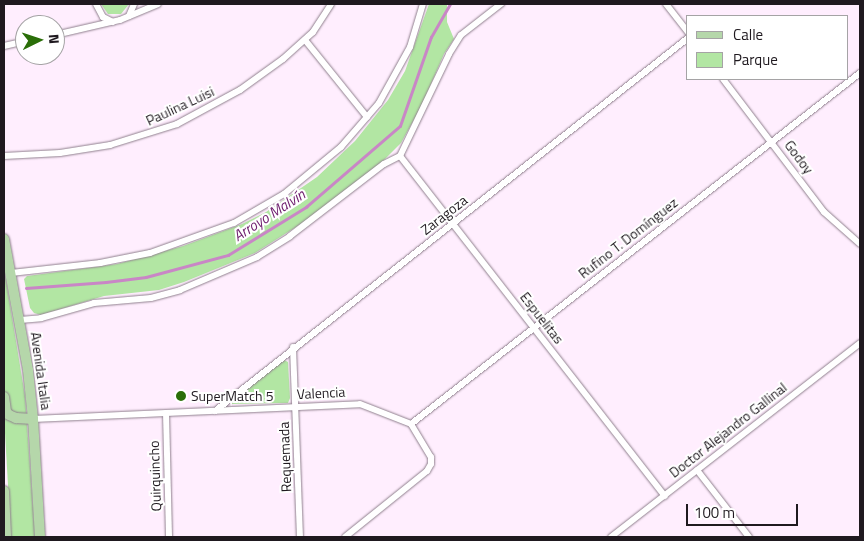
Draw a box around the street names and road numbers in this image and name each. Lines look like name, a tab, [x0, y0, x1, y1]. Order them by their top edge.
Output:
street label: Paulina Luisi	[143, 83, 217, 129]
street label: Godoy	[781, 137, 817, 177]
street label: Zaragoza	[417, 192, 471, 238]
street label: Rufino T. Domínguez	[575, 194, 681, 282]
street label: Espuelitas	[517, 289, 567, 347]
street label: Avenida Italia	[27, 331, 55, 411]
street label: Doctor Alejandro Gallinal	[666, 379, 790, 481]
street label: Valencia	[296, 383, 346, 403]
street label: Requemada	[275, 421, 295, 493]
street label: Quirquincho	[145, 440, 165, 512]

